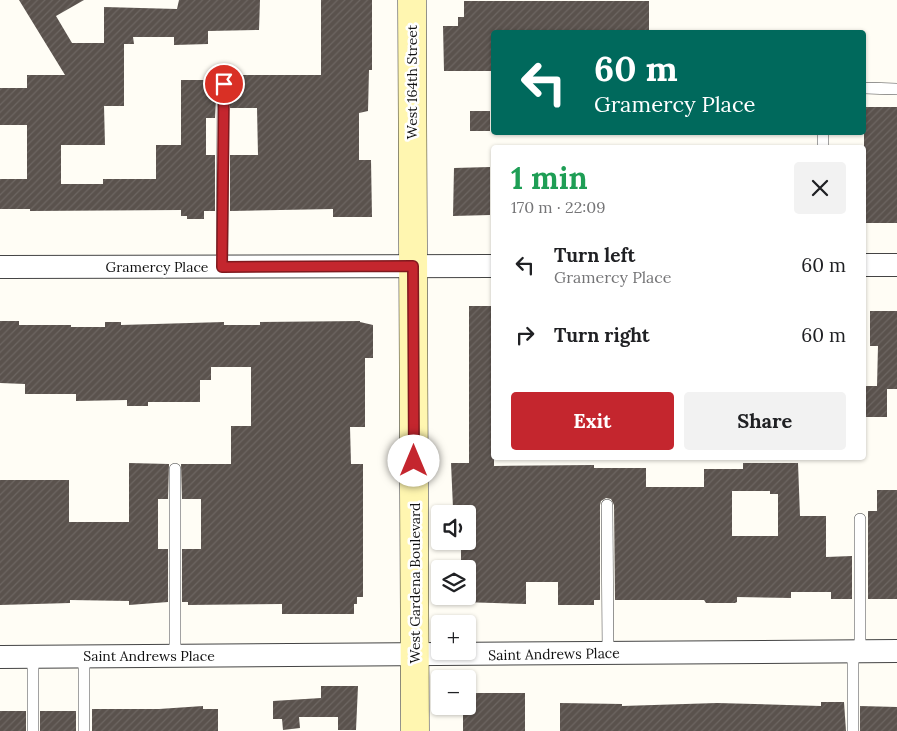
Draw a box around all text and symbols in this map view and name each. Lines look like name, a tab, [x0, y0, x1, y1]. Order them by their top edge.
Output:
street label: West 164th Street	[403, 24, 421, 139]
text: 60 m	[594, 46, 678, 91]
icon: left	[511, 50, 576, 115]
pin	[203, 63, 245, 105]
icon: arrive	[210, 70, 238, 98]
text: Gramercy Place	[594, 90, 755, 118]
text: 1 min	[511, 159, 588, 197]
button: close	[794, 162, 846, 214]
text: 170 m · 22:09	[511, 197, 605, 217]
text: Turn left	[554, 243, 635, 267]
icon: left	[511, 251, 539, 279]
text: 60 m	[801, 253, 846, 277]
street label: Gramercy Place	[106, 258, 209, 276]
text: Gramercy Place	[554, 267, 671, 287]
icon: right	[511, 321, 539, 349]
text: Turn right	[554, 323, 650, 347]
text: 60 m	[801, 323, 846, 347]
button: Exit	[511, 392, 674, 450]
button: Share	[684, 392, 846, 450]
position arrow	[387, 434, 439, 486]
street label: West Gardena Boulevard	[406, 503, 424, 663]
map controls	[431, 505, 476, 715]
button: sound	[431, 505, 476, 550]
button: layers	[431, 560, 476, 605]
button: +	[431, 615, 476, 660]
street label: Saint Andrews Place	[488, 644, 620, 664]
street label: Saint Andrews Place	[83, 647, 215, 665]
button: −	[431, 670, 476, 715]

